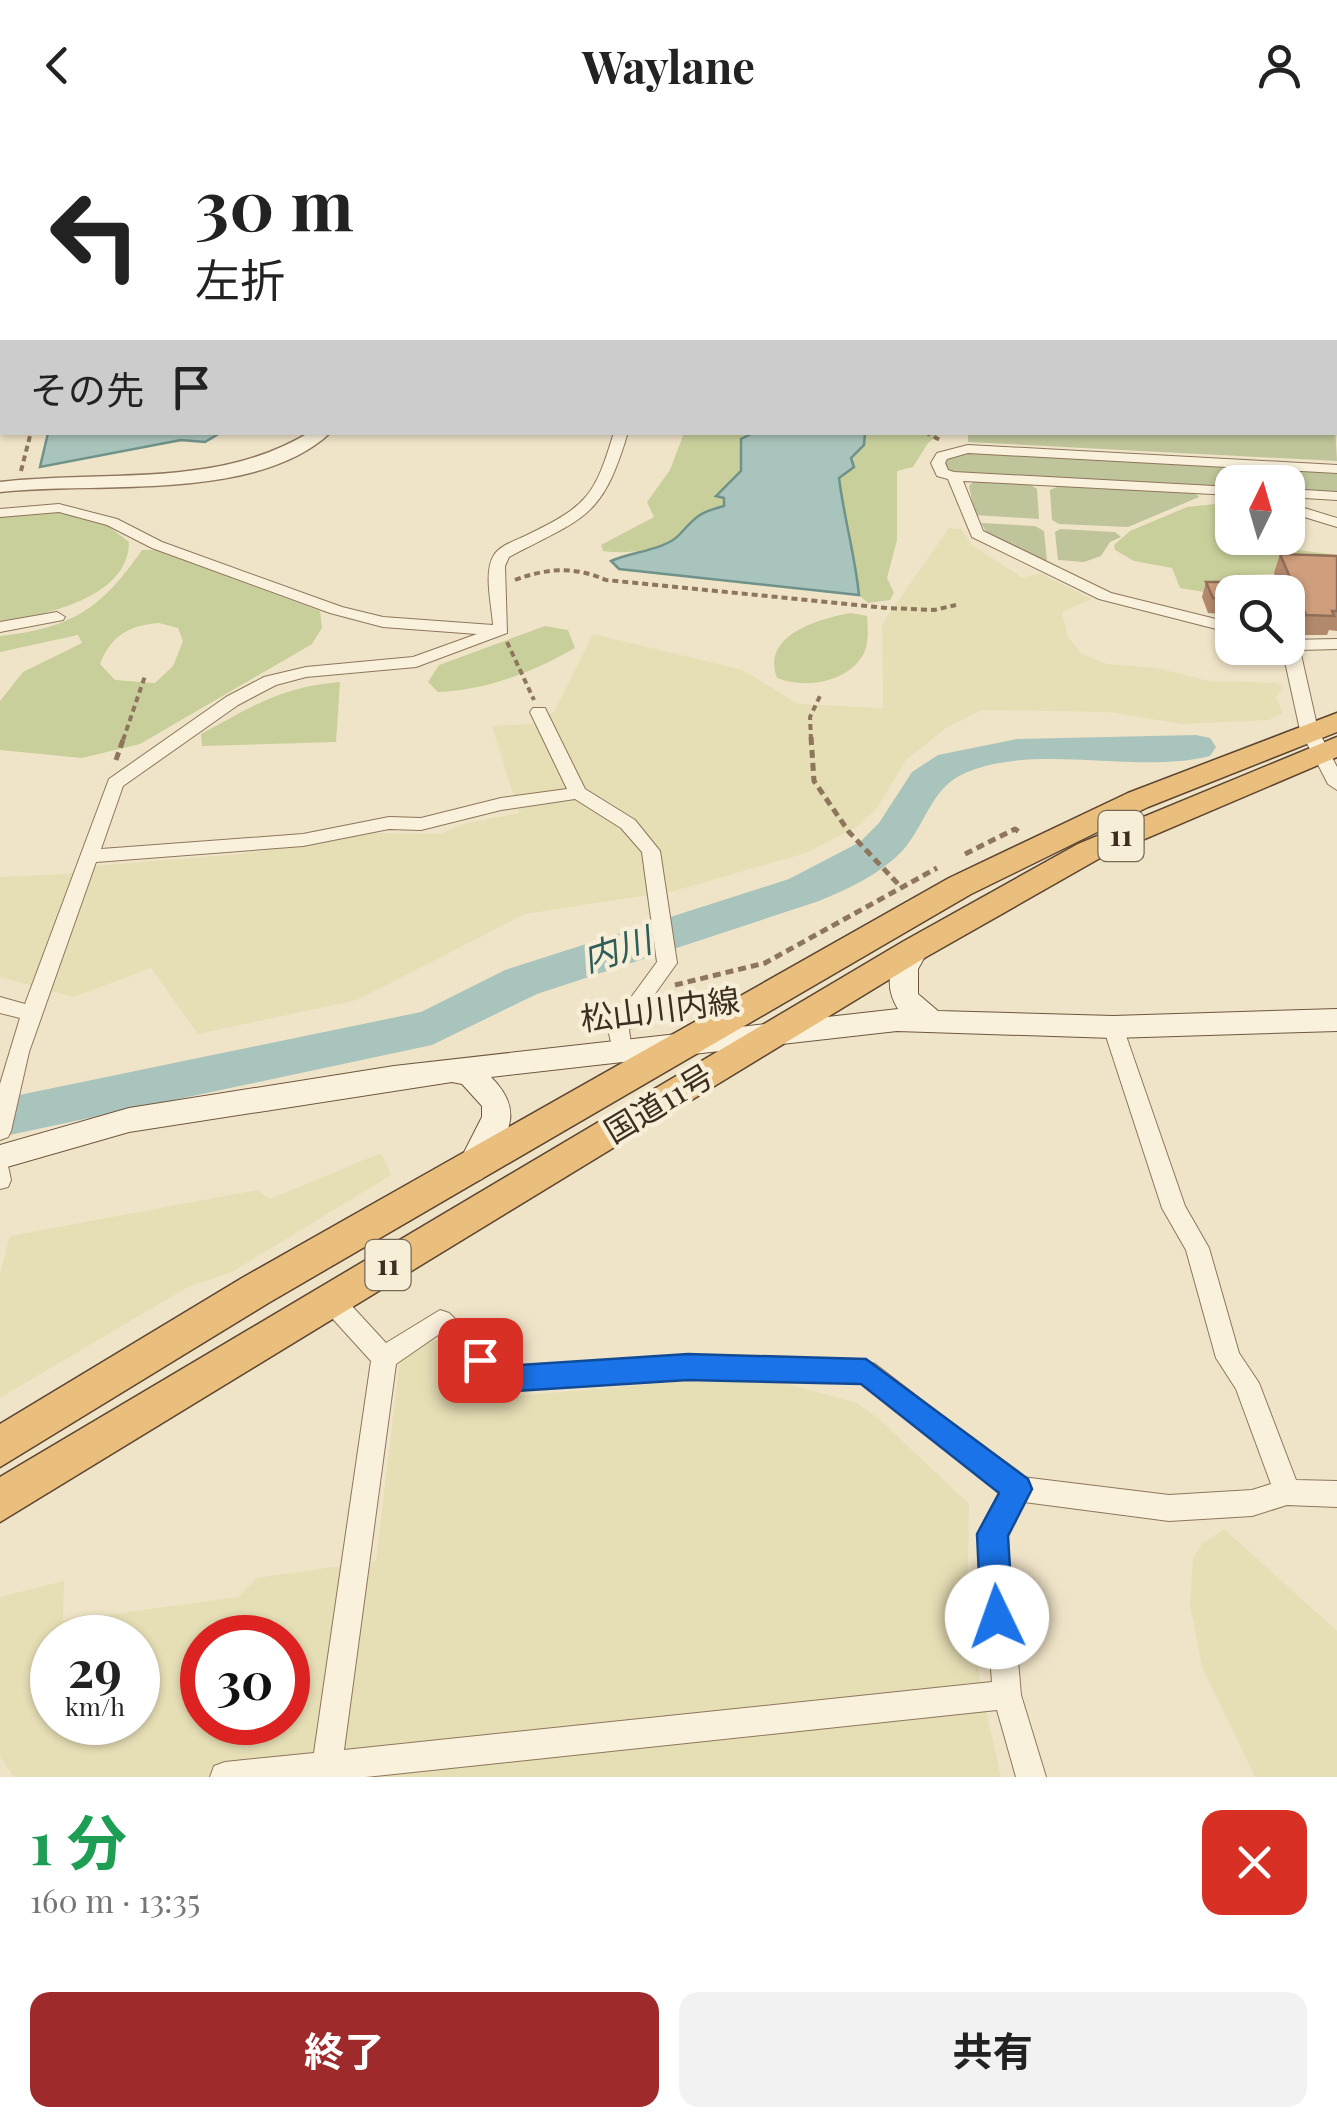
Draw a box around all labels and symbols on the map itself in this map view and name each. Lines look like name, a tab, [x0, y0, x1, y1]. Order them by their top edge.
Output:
north arrow	[1215, 465, 1305, 555]
road number: 11	[1098, 811, 1144, 861]
water label: 内川	[576, 913, 661, 981]
street label: 松山川内線	[578, 976, 742, 1039]
street label: 国道11号	[595, 1053, 720, 1151]
road number: 11	[366, 1240, 410, 1290]
pin	[438, 1318, 523, 1403]
position arrow	[945, 1565, 1049, 1669]
speed limit sign: 30	[180, 1615, 310, 1745]

